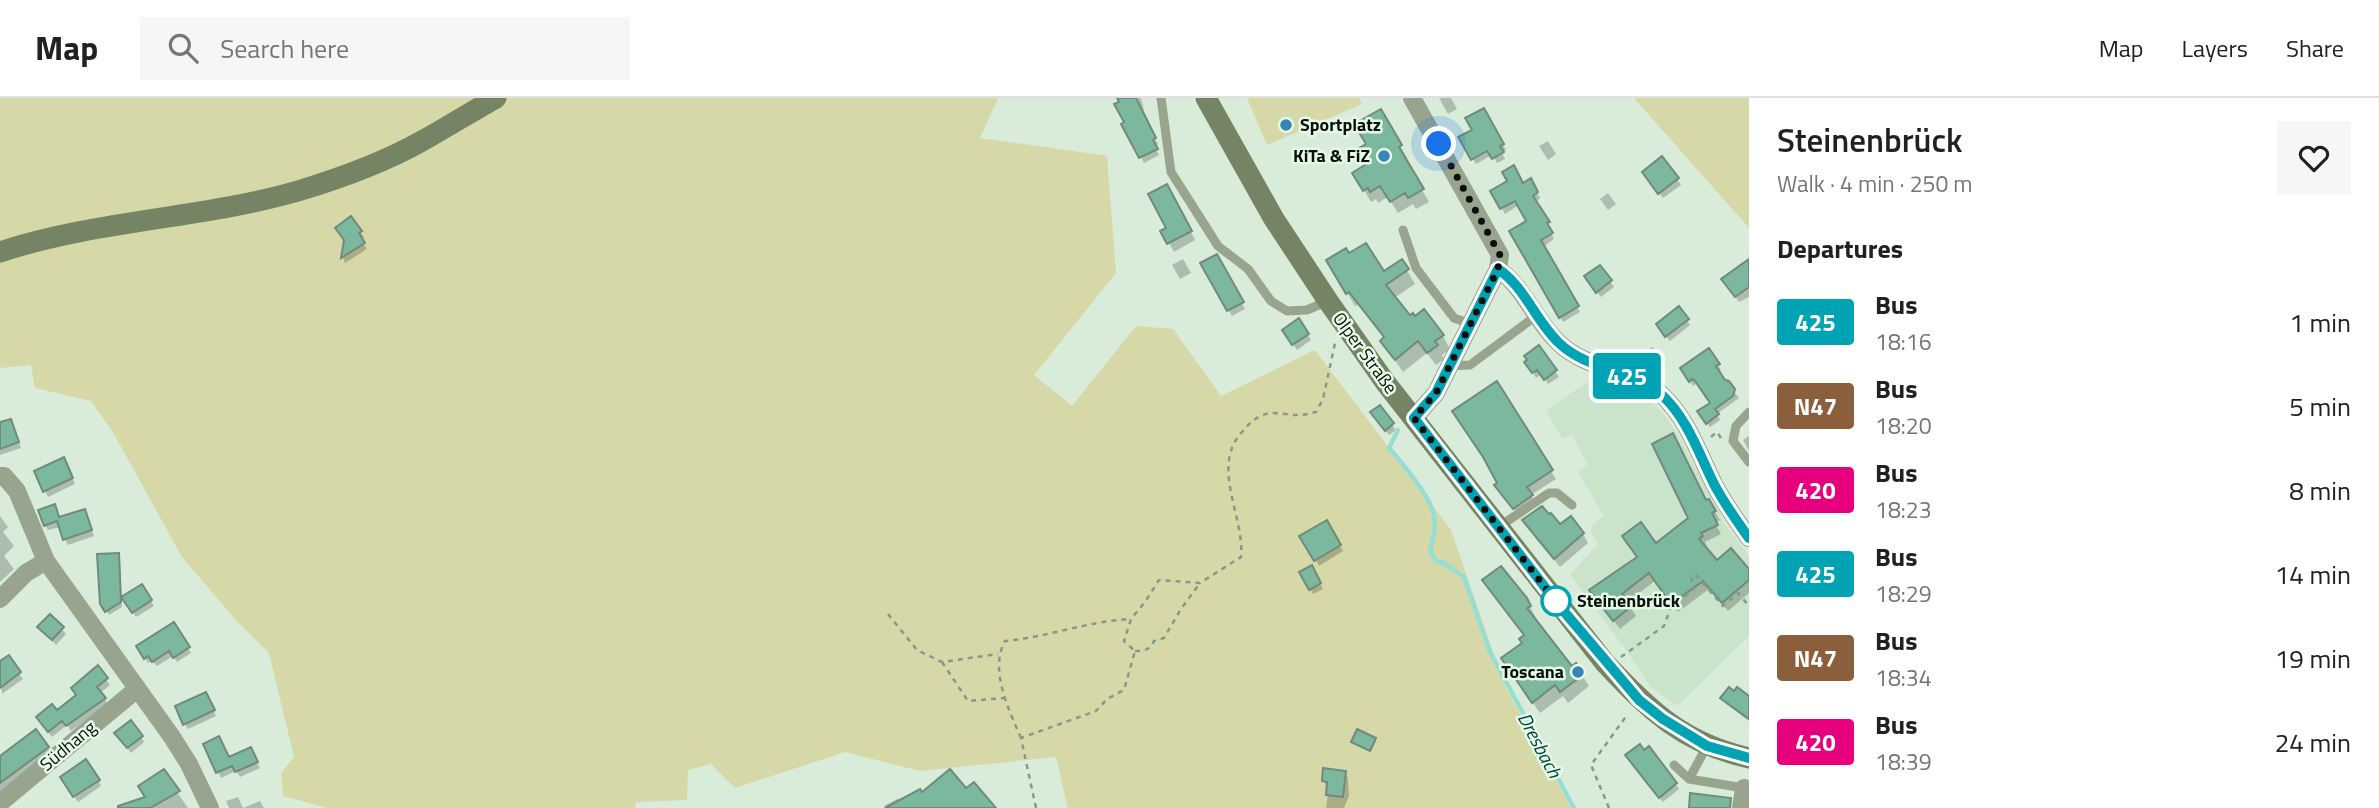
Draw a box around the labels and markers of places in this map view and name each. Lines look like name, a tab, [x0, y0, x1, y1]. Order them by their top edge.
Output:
place label: Sportplatz	[1300, 111, 1381, 138]
marker: Sportplatz	[1278, 117, 1294, 133]
place label: KiTa & FiZ	[1293, 142, 1370, 169]
marker: KiTa & FiZ	[1376, 148, 1392, 164]
marker: Steinenbrück	[1541, 586, 1571, 616]
place label: Steinenbrück	[1577, 587, 1681, 614]
place label: Toscana	[1501, 658, 1564, 685]
marker: Toscana	[1570, 664, 1586, 680]

